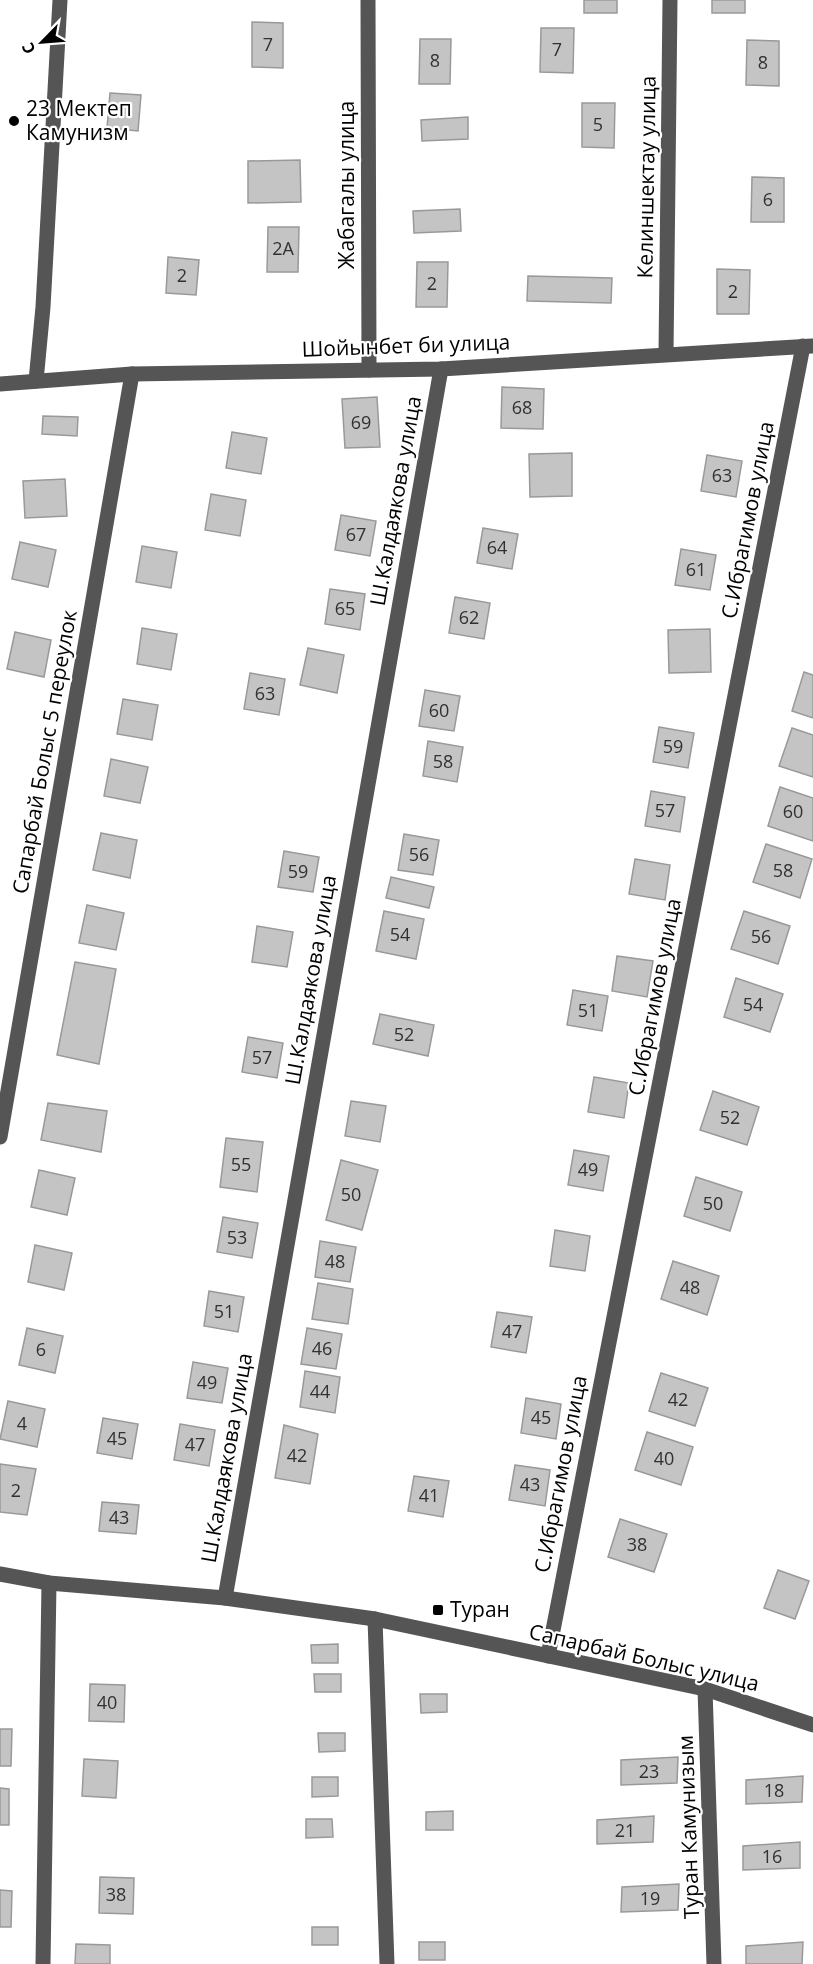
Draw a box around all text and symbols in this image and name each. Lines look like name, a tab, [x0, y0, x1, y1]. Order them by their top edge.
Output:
north arrow	[12, 12, 72, 72]
house number: 7	[263, 32, 273, 56]
house number: 7	[552, 37, 562, 61]
text: С	[16, 39, 41, 58]
house number: 8	[430, 48, 440, 72]
house number: 8	[758, 50, 768, 74]
street label: Келиншектау улица	[630, 75, 662, 279]
place label: 23 Мектеп Камунизм	[26, 94, 132, 146]
street label: Жабагалы улица	[332, 101, 360, 269]
house number: 5	[593, 112, 603, 136]
marker: 23 Мектеп Камунизм	[7, 114, 21, 128]
house number: 6	[763, 187, 773, 211]
house number: 2A	[272, 236, 294, 260]
house number: 2	[177, 263, 187, 287]
house number: 2	[427, 271, 437, 295]
house number: 2	[728, 279, 738, 303]
street label: Шойынбет би улица	[301, 327, 511, 363]
street label: Ш.Калдаякова улица	[363, 394, 427, 608]
house number: 68	[512, 395, 532, 419]
house number: 69	[351, 410, 371, 434]
street label: С.Ибрагимов улица	[714, 419, 780, 621]
house number: 63	[712, 463, 732, 487]
house number: 67	[346, 522, 366, 546]
house number: 64	[487, 535, 507, 559]
house number: 61	[686, 557, 706, 581]
house number: 65	[335, 596, 355, 620]
house number: 62	[459, 605, 479, 629]
street label: Сапарбай Болыс 5 переулок	[5, 608, 83, 896]
house number: 63	[255, 681, 275, 705]
house number: 60	[429, 698, 449, 722]
house number: 59	[663, 734, 683, 758]
house number: 58	[433, 749, 453, 773]
house number: 57	[655, 798, 675, 822]
house number: 60	[783, 799, 803, 823]
house number: 56	[409, 842, 429, 866]
house number: 58	[773, 858, 793, 882]
house number: 59	[288, 859, 308, 883]
street label: Ш.Калдаякова улица	[278, 873, 342, 1087]
street label: С.Ибрагимов улица	[621, 896, 687, 1098]
house number: 54	[390, 922, 410, 946]
house number: 56	[751, 924, 771, 948]
house number: 54	[743, 992, 763, 1016]
house number: 51	[578, 998, 598, 1022]
house number: 52	[394, 1022, 414, 1046]
house number: 57	[252, 1045, 272, 1069]
house number: 52	[720, 1105, 740, 1129]
house number: 55	[231, 1152, 251, 1176]
house number: 49	[578, 1157, 598, 1181]
house number: 50	[341, 1182, 361, 1206]
house number: 50	[703, 1191, 723, 1215]
house number: 53	[227, 1225, 247, 1249]
house number: 48	[325, 1249, 345, 1273]
house number: 48	[680, 1275, 700, 1299]
house number: 51	[214, 1299, 234, 1323]
house number: 47	[502, 1319, 522, 1343]
house number: 46	[312, 1336, 332, 1360]
house number: 6	[36, 1337, 46, 1361]
street label: Ш.Калдаякова улица	[194, 1351, 258, 1565]
house number: 49	[197, 1370, 217, 1394]
street label: С.Ибрагимов улица	[527, 1373, 593, 1575]
house number: 44	[310, 1379, 330, 1403]
house number: 42	[668, 1387, 688, 1411]
house number: 45	[531, 1405, 551, 1429]
house number: 4	[17, 1411, 27, 1435]
house number: 45	[107, 1426, 127, 1450]
house number: 47	[185, 1432, 205, 1456]
house number: 42	[287, 1443, 307, 1467]
house number: 40	[654, 1446, 674, 1470]
house number: 43	[520, 1472, 540, 1496]
house number: 2	[11, 1478, 21, 1502]
house number: 41	[419, 1483, 439, 1507]
house number: 43	[109, 1505, 129, 1529]
house number: 38	[627, 1532, 647, 1556]
place label: Туран	[450, 1595, 510, 1623]
marker: Туран	[431, 1603, 445, 1617]
street label: Сапарбай Болыс улица	[526, 1617, 762, 1697]
house number: 40	[97, 1690, 117, 1714]
street label: Туран Камунизым	[671, 1735, 705, 1920]
house number: 23	[639, 1759, 659, 1783]
house number: 18	[764, 1778, 784, 1802]
house number: 21	[615, 1818, 635, 1842]
house number: 16	[762, 1844, 782, 1868]
house number: 38	[106, 1882, 126, 1906]
house number: 19	[640, 1886, 660, 1910]

